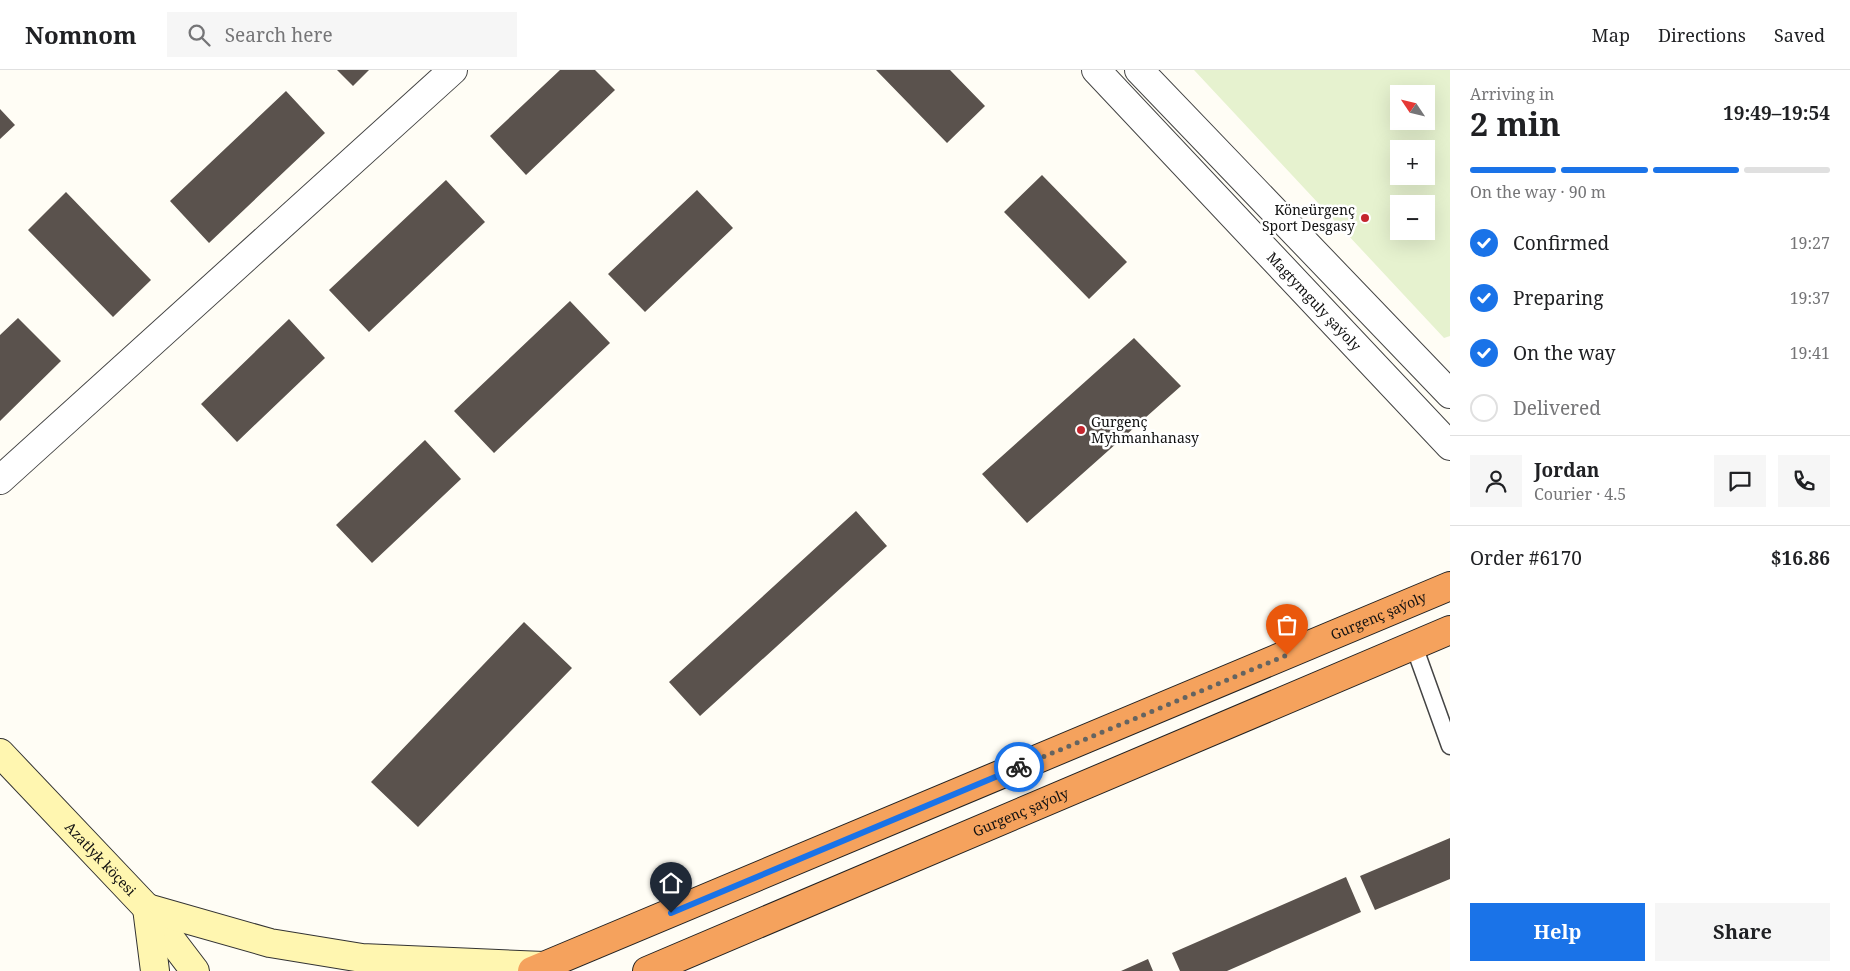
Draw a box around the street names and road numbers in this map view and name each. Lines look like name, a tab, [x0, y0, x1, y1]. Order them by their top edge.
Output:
street label: Magtymguly şaýoly	[1263, 248, 1366, 355]
street label: Gurgenç şaýoly	[1328, 587, 1429, 644]
street label: Gurgenç şaýoly	[970, 783, 1071, 841]
street label: Azatlyk köçesi	[61, 818, 141, 900]

